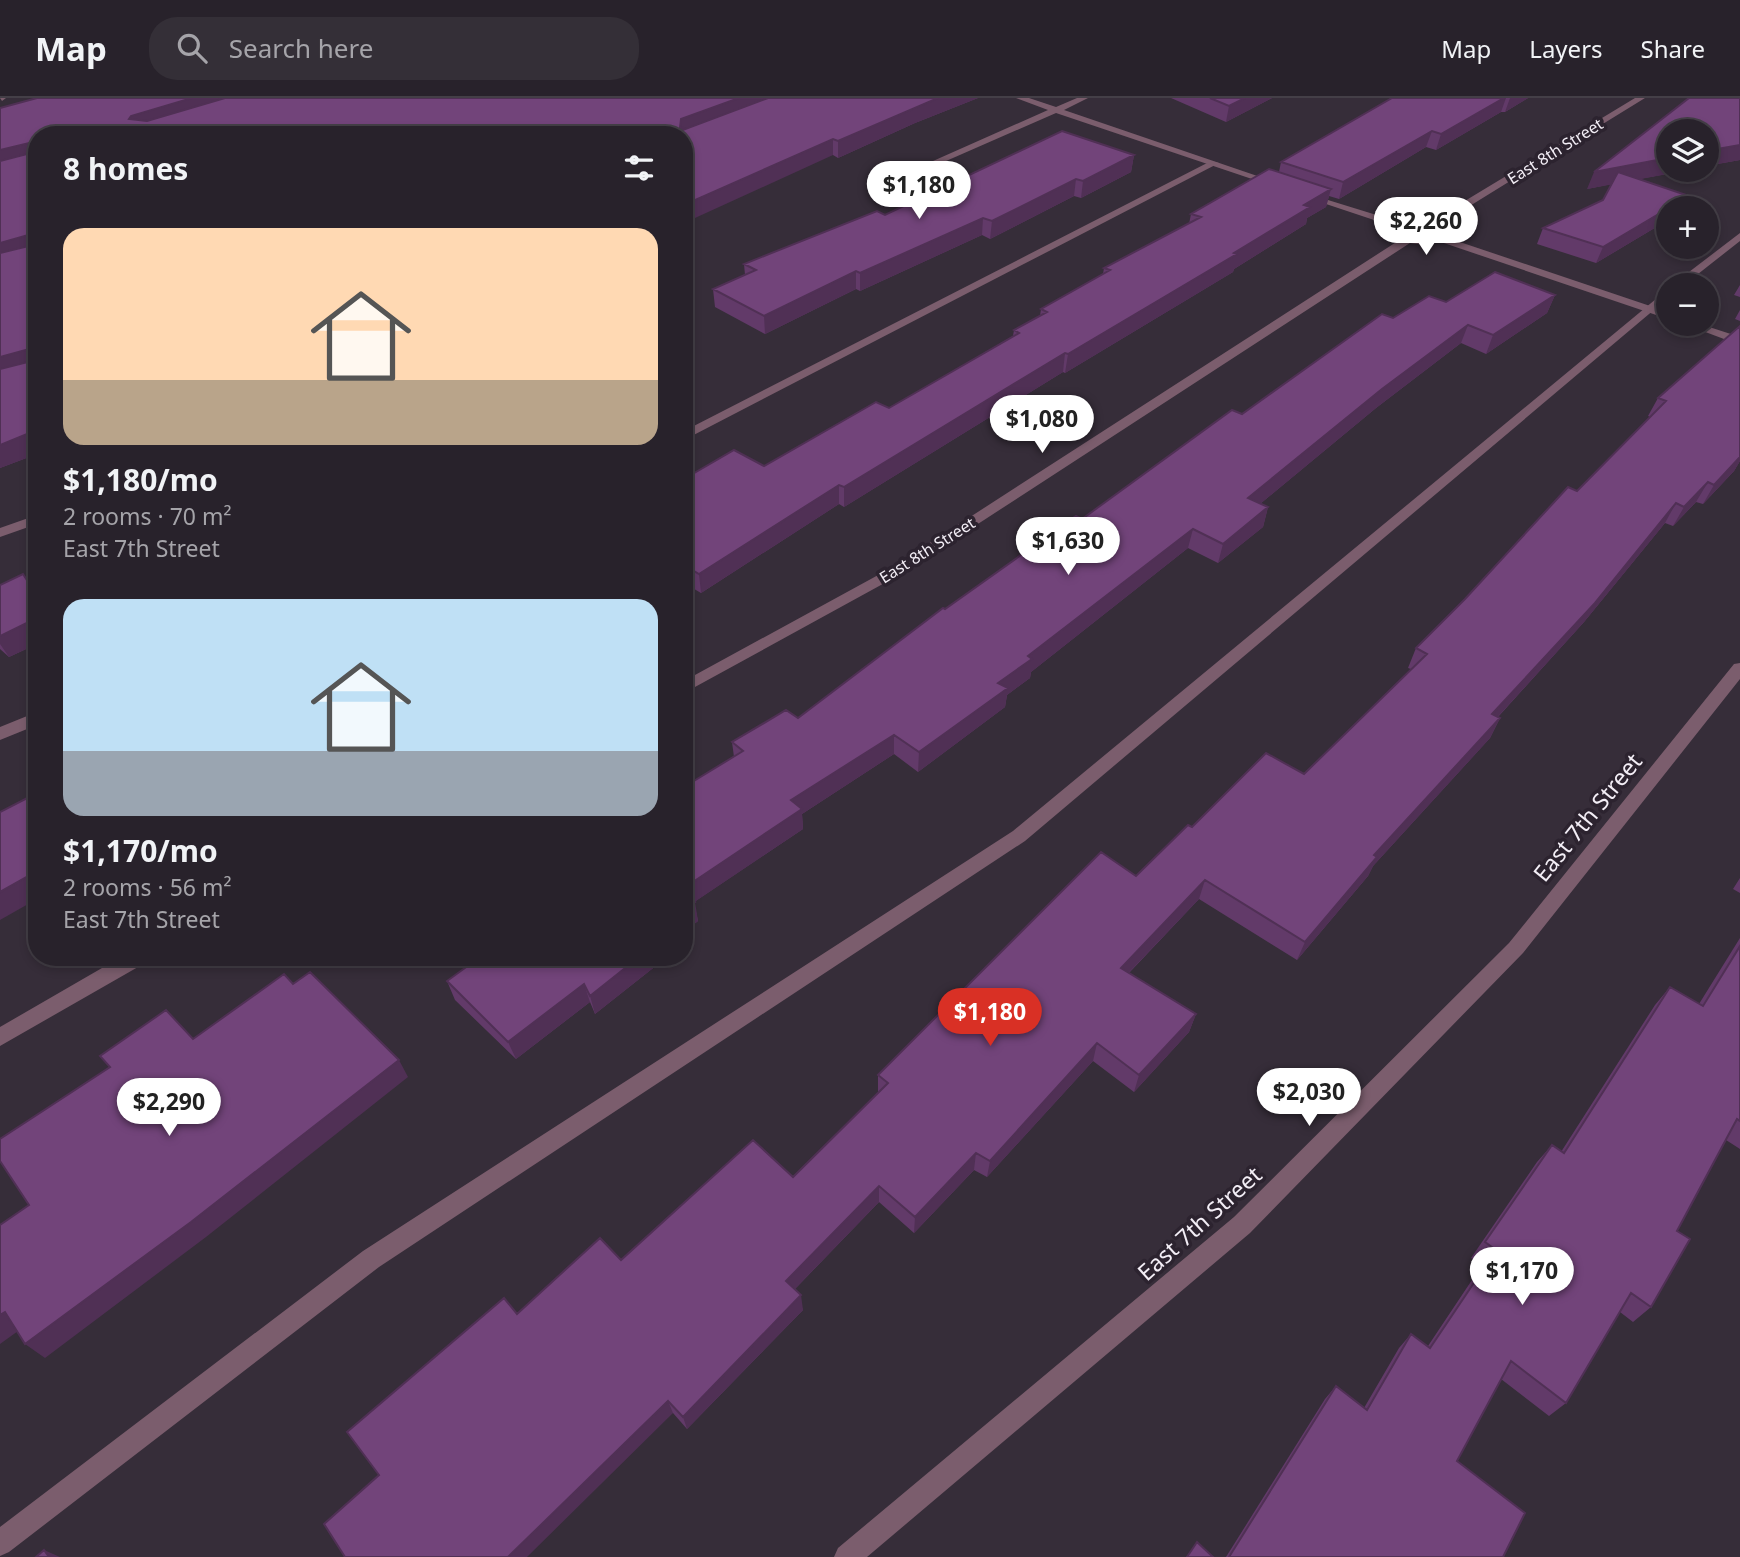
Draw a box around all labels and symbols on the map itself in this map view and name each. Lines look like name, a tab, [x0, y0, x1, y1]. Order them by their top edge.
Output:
street label: East 8th Street	[1503, 113, 1607, 189]
pin: $1,180	[862, 162, 976, 221]
pin: $2,260	[1369, 198, 1483, 257]
pin: $1,080	[985, 396, 1099, 455]
street label: East 8th Street	[875, 512, 979, 588]
pin: $1,630	[1011, 518, 1125, 577]
street label: East 7th Street	[1525, 746, 1649, 888]
pin: $1,180	[933, 988, 1047, 1048]
pin: $2,030	[1252, 1068, 1366, 1128]
pin: $2,290	[112, 1079, 226, 1138]
street label: East 7th Street	[1130, 1159, 1268, 1287]
pin: $1,170	[1465, 1248, 1579, 1307]

